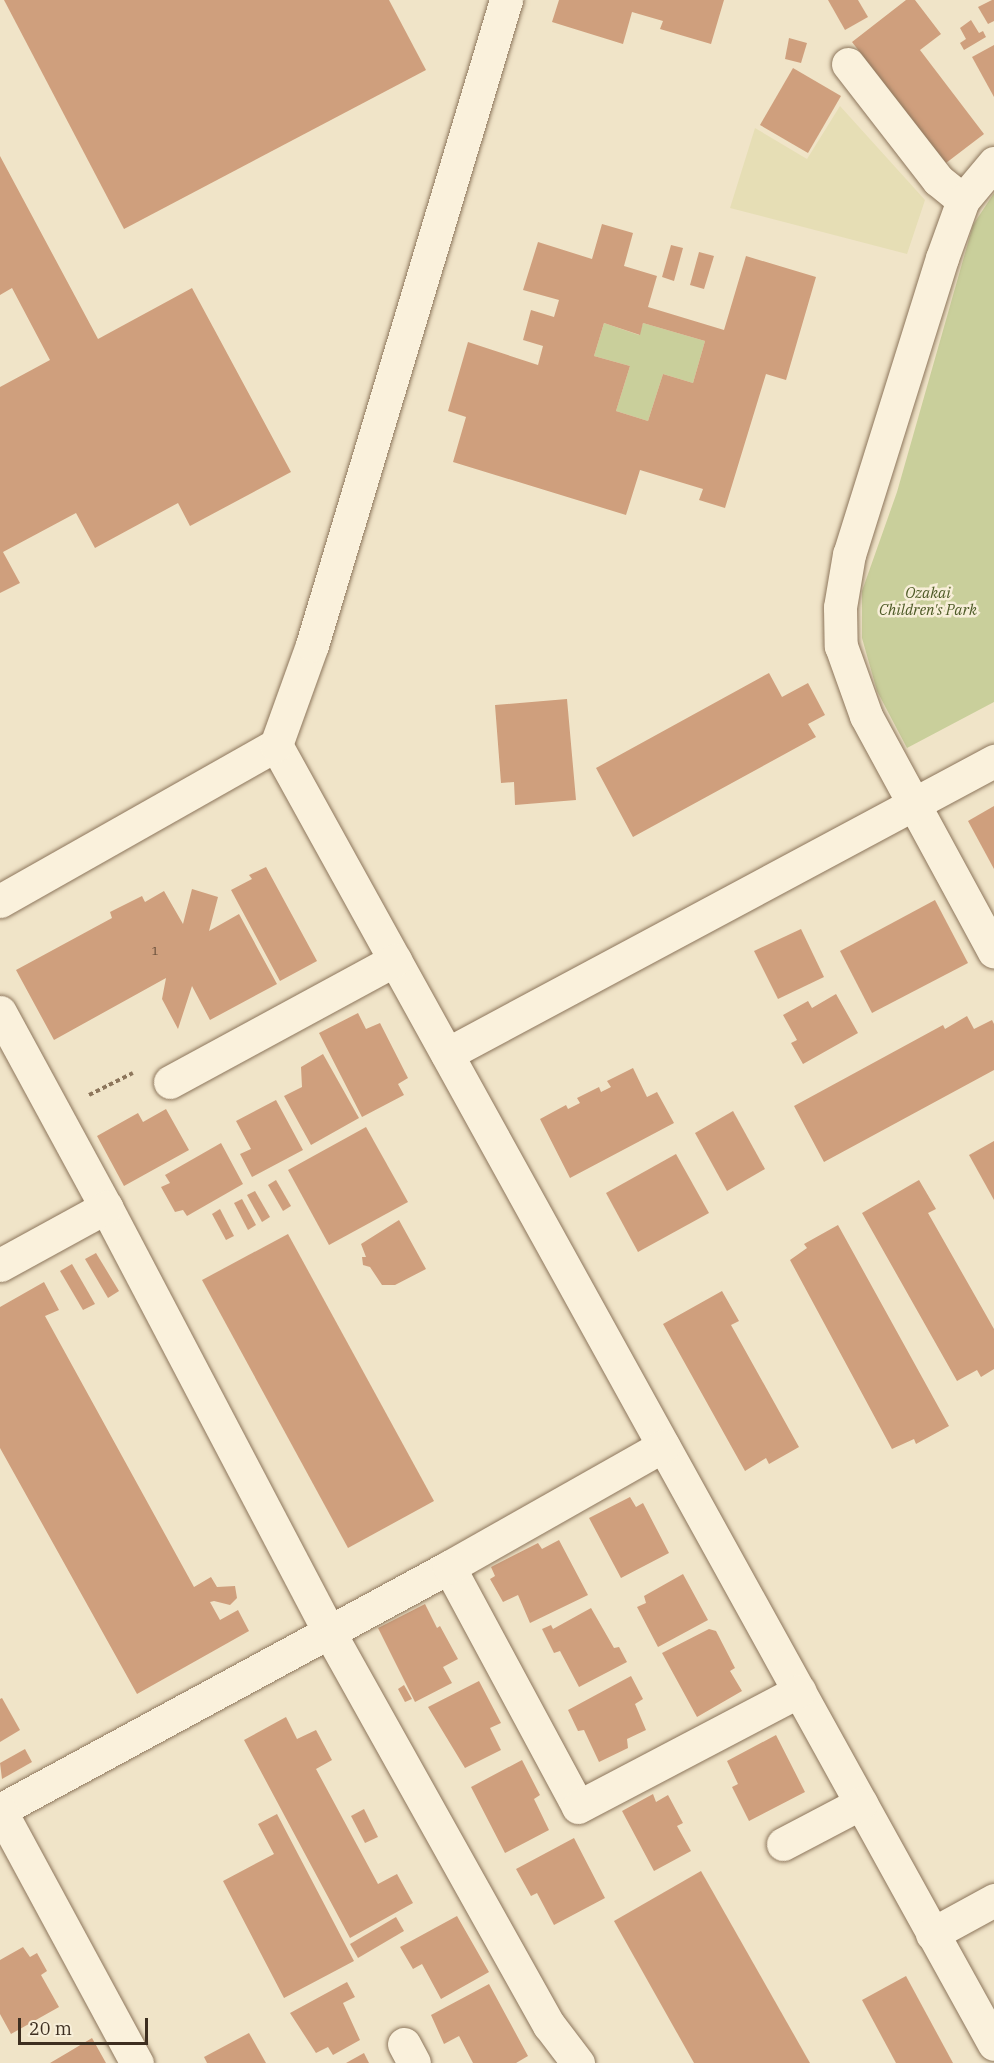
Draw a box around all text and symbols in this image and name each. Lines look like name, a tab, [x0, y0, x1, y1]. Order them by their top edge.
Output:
park label: Ozakai Children's Park	[879, 583, 977, 618]
house number: 1	[151, 944, 159, 958]
scale bar	[21, 2006, 152, 2044]
text: 20 m	[29, 2017, 72, 2040]

